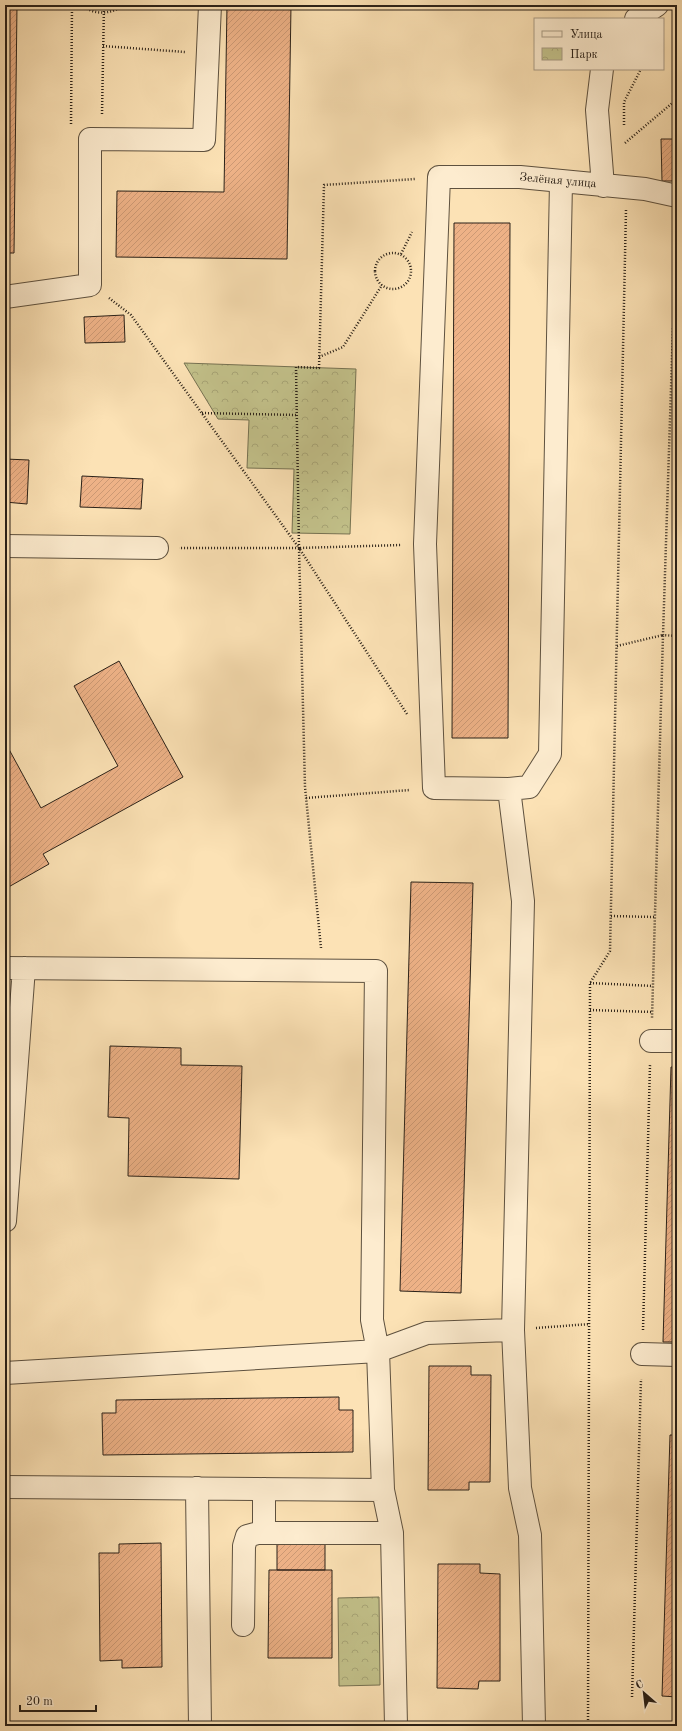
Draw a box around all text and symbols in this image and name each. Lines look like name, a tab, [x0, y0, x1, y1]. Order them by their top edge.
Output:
legend	[534, 18, 664, 70]
text: Улица	[570, 29, 603, 41]
text: Парк	[570, 49, 598, 61]
street label: Зелёная улица	[519, 172, 597, 190]
north arrow	[624, 1673, 664, 1713]
text: С	[634, 1679, 646, 1692]
scale bar	[20, 1687, 96, 1713]
text: 20 m	[26, 1696, 53, 1708]

